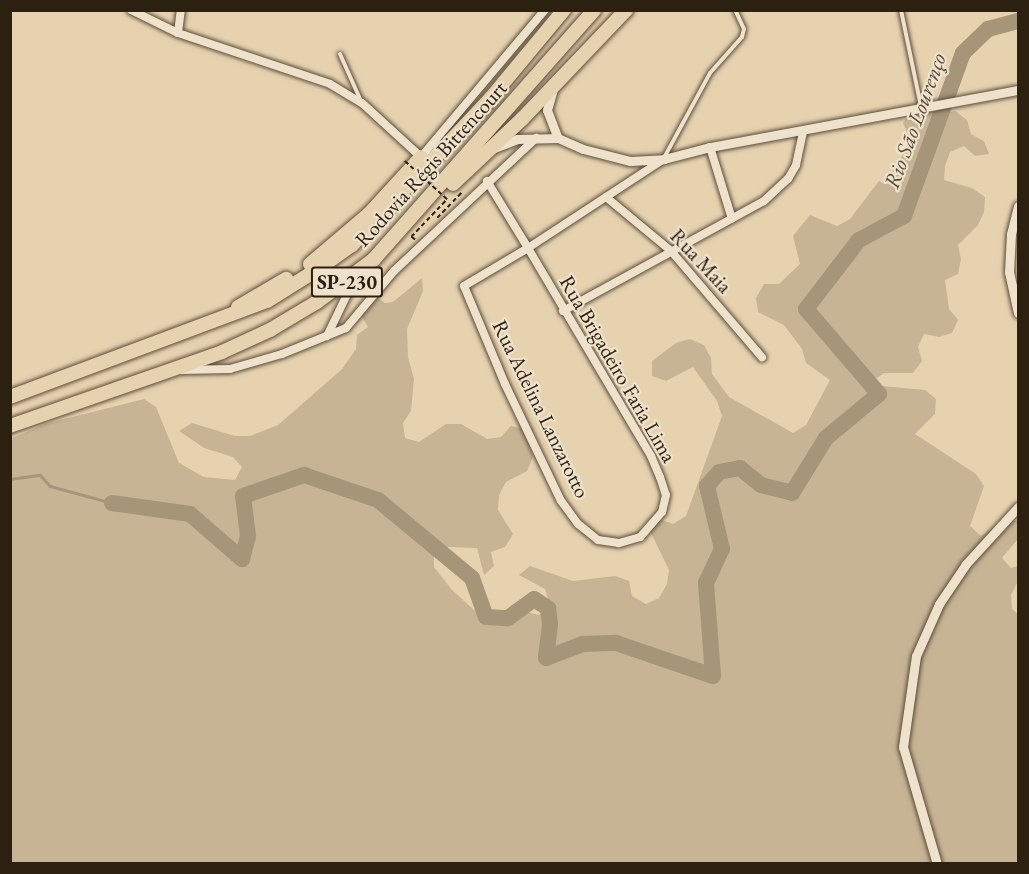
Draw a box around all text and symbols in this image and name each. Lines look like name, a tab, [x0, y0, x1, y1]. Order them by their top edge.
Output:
water label: Rio São Lourenço	[878, 50, 952, 192]
street label: Rodovia Régis Bittencourt	[350, 76, 512, 252]
street label: Rua Maia	[665, 224, 737, 298]
road number: SP-230	[310, 265, 385, 299]
street label: Rua Brigadeiro Faria Lima	[554, 271, 682, 467]
street label: Rua Adelina Lanzarotto	[487, 316, 595, 502]

